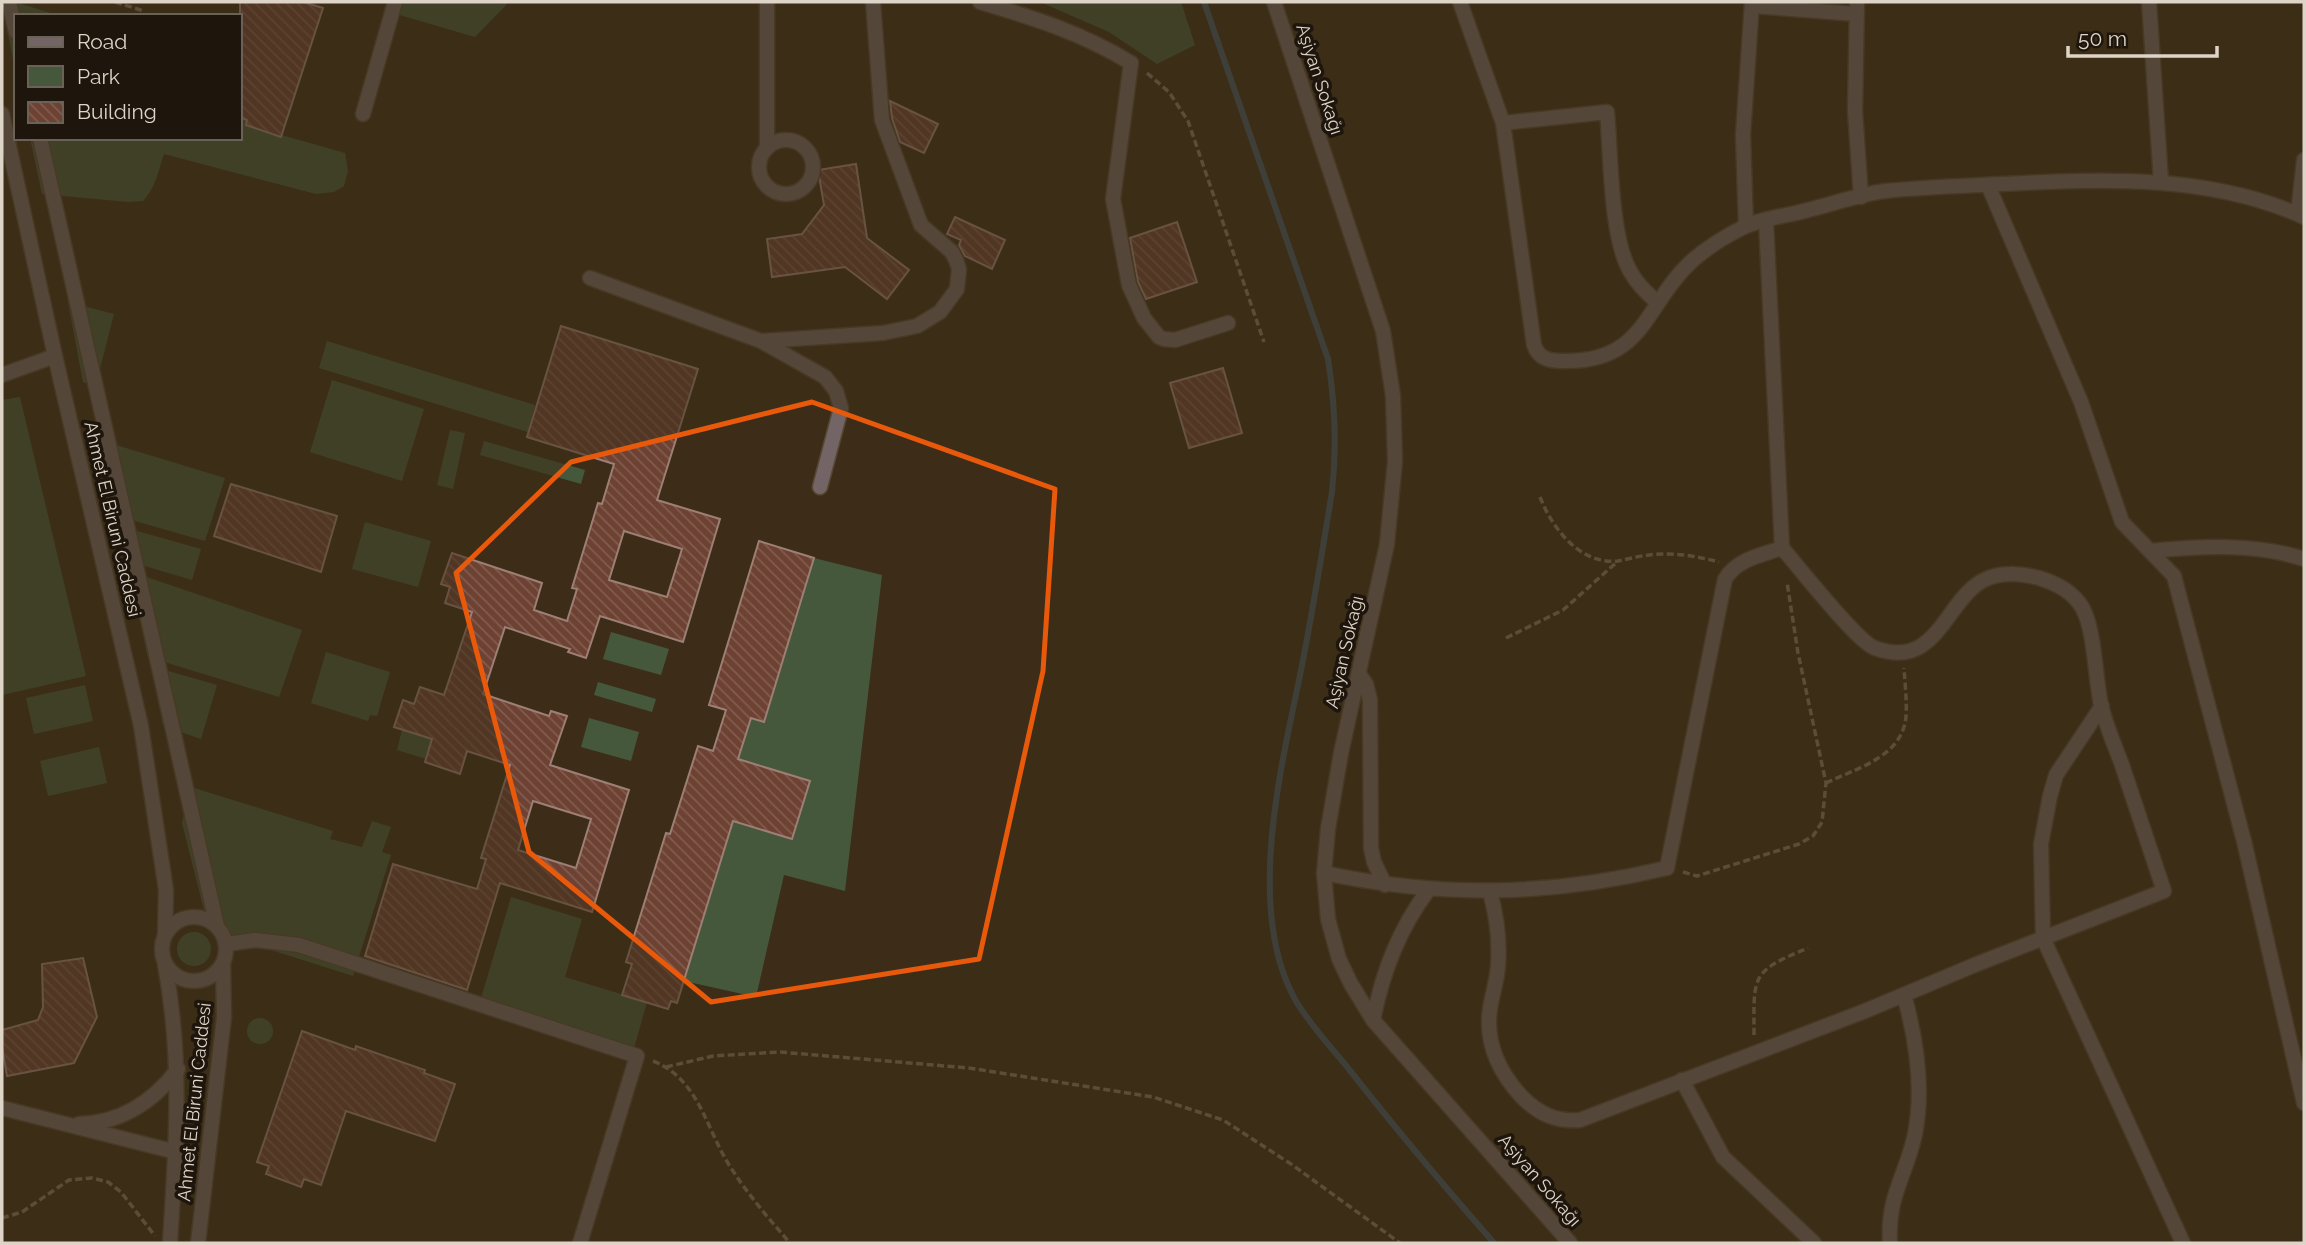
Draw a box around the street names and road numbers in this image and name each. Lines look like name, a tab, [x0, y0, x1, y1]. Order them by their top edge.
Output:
street label: Aşiyan Sokağı	[1292, 21, 1348, 137]
street label: Ahmet El Biruni Caddesi	[80, 419, 146, 619]
street label: Aşiyan Sokağı	[1321, 594, 1367, 710]
street label: Ahmet El Biruni Caddesi	[173, 1002, 215, 1202]
street label: Aşiyan Sokağı	[1494, 1130, 1586, 1230]

